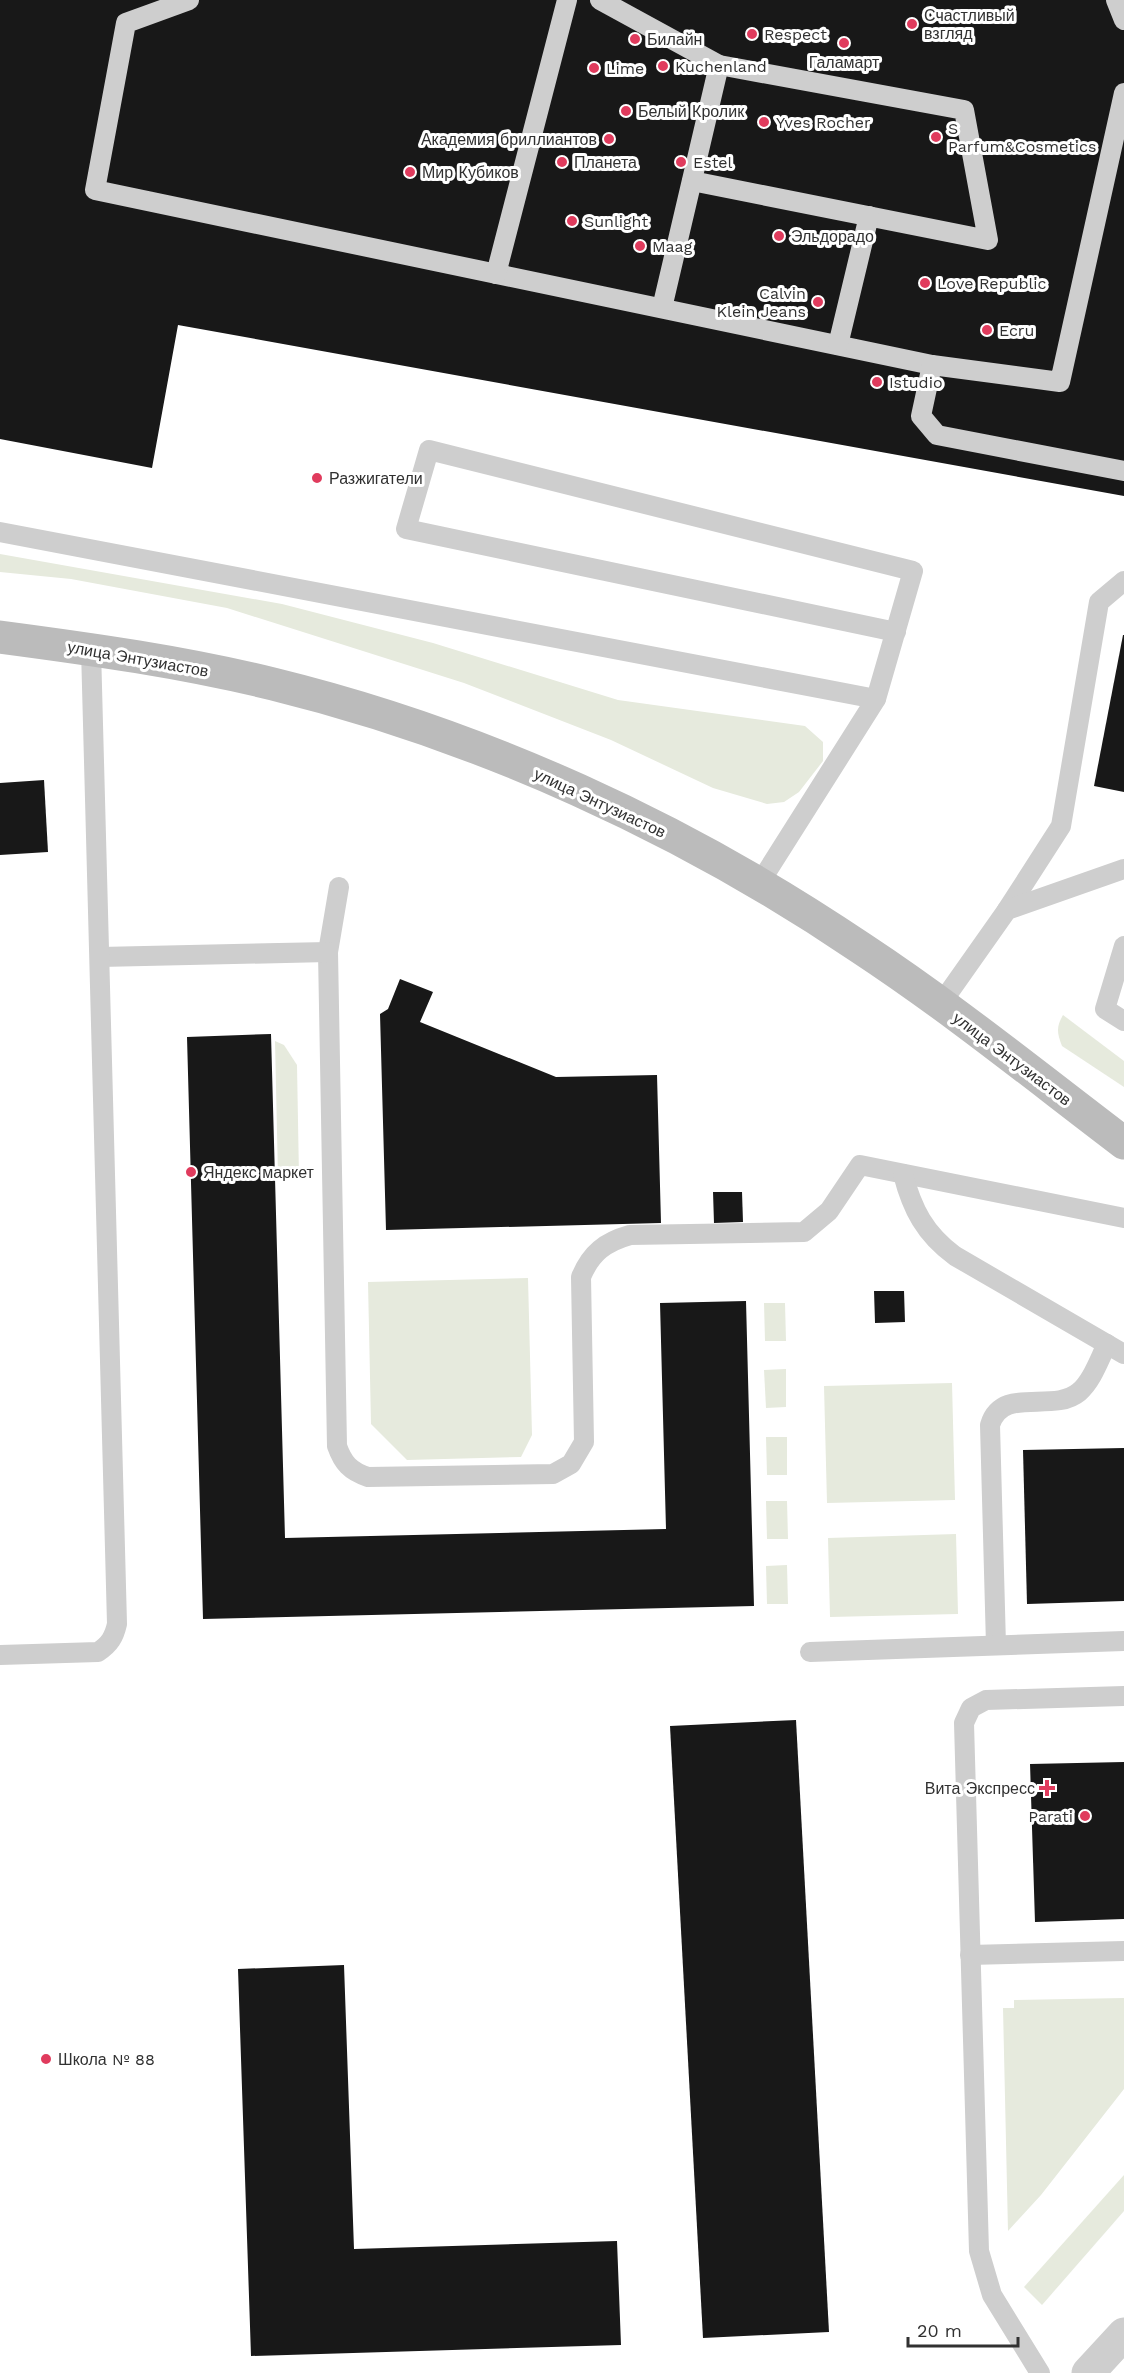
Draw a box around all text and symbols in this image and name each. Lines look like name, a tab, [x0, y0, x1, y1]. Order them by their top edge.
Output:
place label: Счастливый взгляд	[924, 6, 1015, 43]
marker: Счастливый взгляд	[905, 17, 919, 31]
place label: Respect	[764, 25, 827, 44]
marker: Respect	[745, 27, 759, 41]
place label: Билайн	[647, 30, 702, 49]
marker: Билайн	[628, 32, 642, 46]
marker: Галамарт	[837, 36, 851, 50]
place label: Галамарт	[809, 53, 880, 72]
place label: Kuchenland	[675, 57, 767, 76]
place label: Lime	[606, 59, 644, 78]
marker: Kuchenland	[656, 59, 670, 73]
marker: Lime	[587, 61, 601, 75]
place label: Белый Кролик	[638, 102, 745, 121]
marker: Белый Кролик	[619, 104, 633, 118]
place label: Yves Rocher	[776, 113, 871, 132]
marker: Yves Rocher	[757, 115, 771, 129]
place label: S Parfum&Cosmetics	[948, 119, 1096, 156]
place label: Академия бриллиантов	[421, 130, 597, 149]
marker: S Parfum&Cosmetics	[929, 130, 943, 144]
marker: Академия бриллиантов	[602, 132, 616, 146]
place label: Планета	[574, 153, 637, 172]
place label: Estel	[693, 153, 733, 172]
marker: Планета	[555, 155, 569, 169]
marker: Estel	[674, 155, 688, 169]
place label: Мир Кубиков	[422, 163, 519, 182]
marker: Мир Кубиков	[403, 165, 417, 179]
place label: Sunlight	[584, 212, 648, 231]
marker: Sunlight	[565, 214, 579, 228]
place label: Эльдорадо	[791, 227, 874, 246]
marker: Эльдорадо	[772, 229, 786, 243]
place label: Maag	[652, 237, 693, 256]
marker: Maag	[633, 239, 647, 253]
place label: Love Republic	[937, 274, 1047, 293]
marker: Love Republic	[918, 276, 932, 290]
place label: Calvin Klein Jeans	[717, 284, 806, 321]
marker: Calvin Klein Jeans	[811, 295, 825, 309]
place label: Ecru	[999, 321, 1034, 340]
marker: Ecru	[980, 323, 994, 337]
place label: Istudio	[889, 373, 943, 392]
marker: Istudio	[870, 375, 884, 389]
place label: Разжигатели	[329, 469, 423, 488]
marker: Разжигатели	[310, 471, 324, 485]
street label: улица Энтузиастов	[66, 637, 210, 681]
street label: улица Энтузиастов	[531, 764, 669, 842]
street label: улица Энтузиастов	[949, 1008, 1075, 1110]
place label: Яндекс маркет	[203, 1163, 315, 1182]
marker: Яндекс маркет	[184, 1165, 198, 1179]
place label: Вита Экспресс	[925, 1779, 1035, 1798]
marker: Вита Экспресс	[1040, 1781, 1054, 1795]
place label: Parati	[1028, 1807, 1073, 1826]
marker: Parati	[1078, 1809, 1092, 1823]
place label: Школа № 88	[58, 2050, 155, 2069]
marker: Школа № 88	[39, 2052, 53, 2066]
scale bar	[908, 2310, 1018, 2348]
text: 20 m	[917, 2320, 962, 2341]

